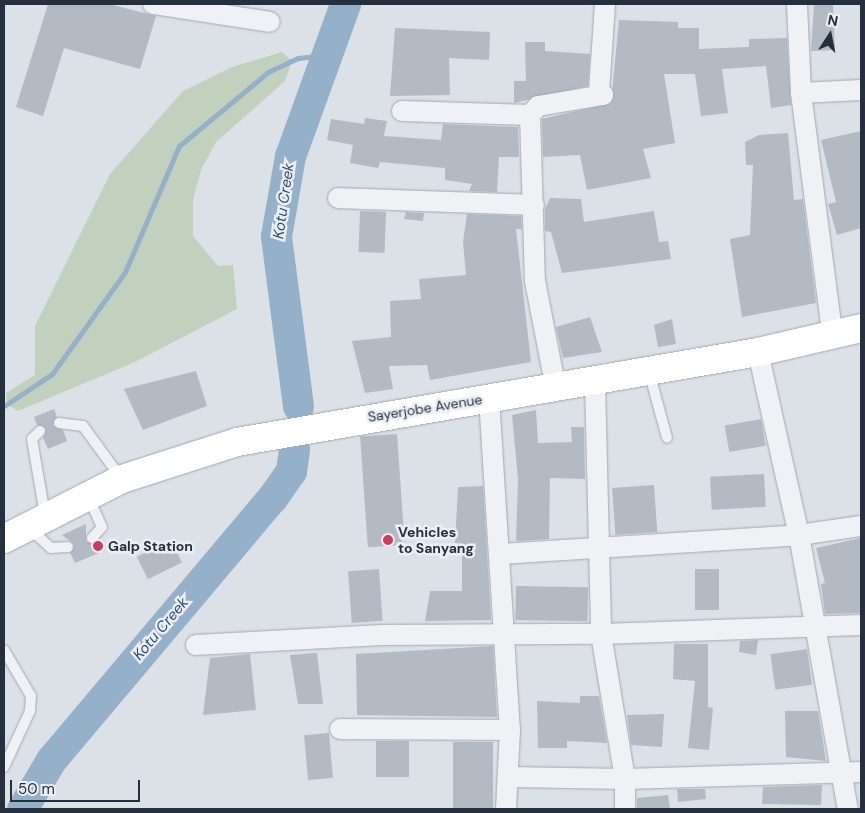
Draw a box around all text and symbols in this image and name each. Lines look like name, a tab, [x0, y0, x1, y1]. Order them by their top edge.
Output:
north arrow	[805, 10, 855, 60]
text: N	[826, 10, 840, 30]
water label: Kotu Creek	[270, 162, 298, 240]
street label: Sayerjobe Avenue	[367, 391, 483, 425]
place label: Vehicles to Sanyang	[398, 524, 474, 556]
marker: Vehicles to Sanyang	[382, 534, 394, 546]
place label: Galp Station	[108, 538, 193, 554]
marker: Galp Station	[92, 540, 104, 552]
water label: Kotu Creek	[130, 594, 192, 664]
scale bar	[12, 770, 142, 802]
text: 50 m	[18, 779, 55, 799]

